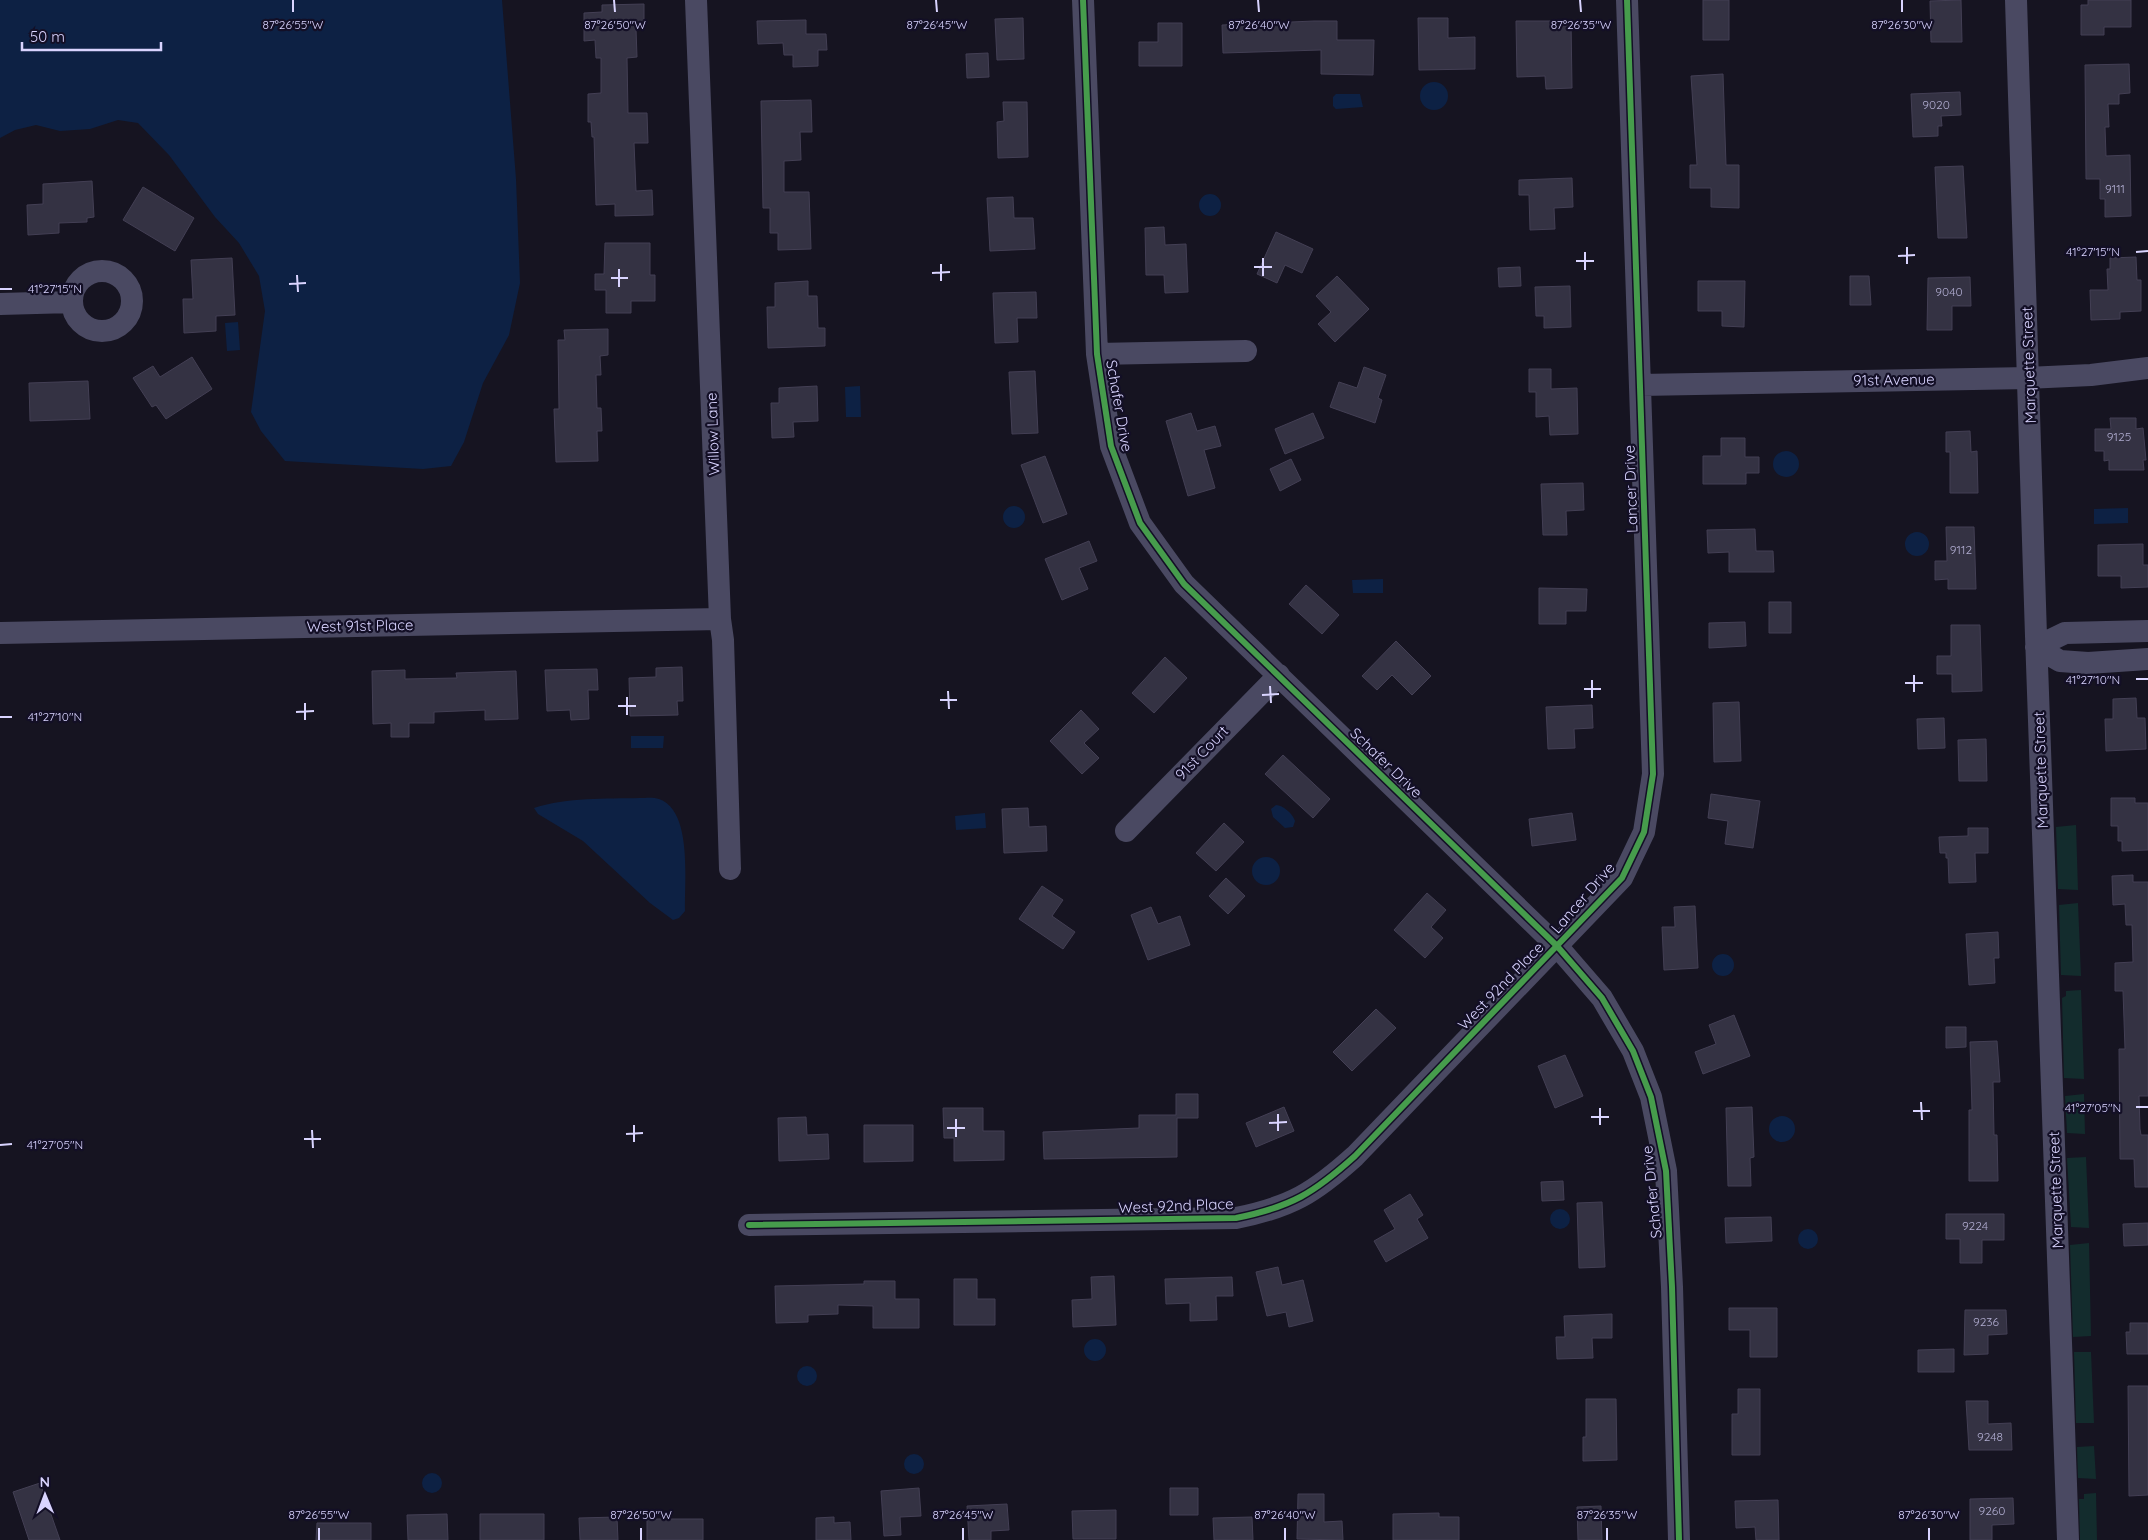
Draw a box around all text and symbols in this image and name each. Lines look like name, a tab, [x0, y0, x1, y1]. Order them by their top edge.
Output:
text: 87°26'55"W	[263, 17, 324, 32]
text: 87°26'50"W	[584, 17, 646, 32]
text: 87°26'45"W	[907, 17, 968, 32]
text: 87°26'40"W	[1228, 17, 1290, 32]
text: 87°26'35"W	[1551, 17, 1612, 32]
text: 87°26'30"W	[1871, 17, 1933, 32]
scale bar	[22, 20, 161, 52]
text: 50 m	[30, 27, 65, 46]
house number: 9020	[1922, 97, 1950, 112]
house number: 9111	[2105, 181, 2125, 196]
text: 41°27'15"N	[2066, 244, 2120, 259]
text: 41°27'15"N	[28, 281, 82, 296]
house number: 9040	[1935, 284, 1963, 299]
street label: Marquette Street	[2017, 306, 2040, 424]
street label: Schafer Drive	[1102, 358, 1137, 453]
street label: 91st Avenue	[1853, 369, 1935, 390]
street label: Willow Lane	[702, 392, 723, 476]
house number: 9125	[2107, 429, 2131, 444]
street label: Lancer Drive	[1619, 445, 1642, 533]
house number: 9112	[1950, 542, 1973, 557]
street label: West 91st Place	[306, 615, 414, 636]
text: 41°27'10"N	[2066, 672, 2120, 687]
text: 41°27'10"N	[28, 709, 82, 724]
street label: Marquette Street	[2029, 711, 2052, 829]
street label: 91st Court	[1171, 721, 1232, 784]
street label: Schafer Drive	[1346, 723, 1426, 802]
street label: Lancer Drive	[1547, 858, 1619, 937]
street label: West 92nd Place	[1454, 938, 1547, 1034]
text: 41°27'05"N	[2065, 1100, 2121, 1115]
street label: Marquette Street	[2044, 1131, 2067, 1249]
text: 41°27'05"N	[27, 1137, 83, 1152]
street label: Schafer Drive	[1637, 1145, 1666, 1239]
street label: West 92nd Place	[1118, 1194, 1234, 1217]
house number: 9224	[1962, 1218, 1988, 1233]
house number: 9236	[1973, 1314, 2000, 1329]
house number: 9248	[1977, 1429, 2003, 1444]
north arrow	[20, 1470, 70, 1520]
text: N	[39, 1473, 50, 1491]
house number: 9260	[1979, 1503, 2005, 1518]
text: 87°26'55"W	[289, 1507, 350, 1522]
text: 87°26'50"W	[610, 1507, 672, 1522]
text: 87°26'45"W	[933, 1507, 994, 1522]
text: 87°26'40"W	[1254, 1507, 1316, 1522]
text: 87°26'35"W	[1577, 1507, 1638, 1522]
text: 87°26'30"W	[1898, 1507, 1960, 1522]

